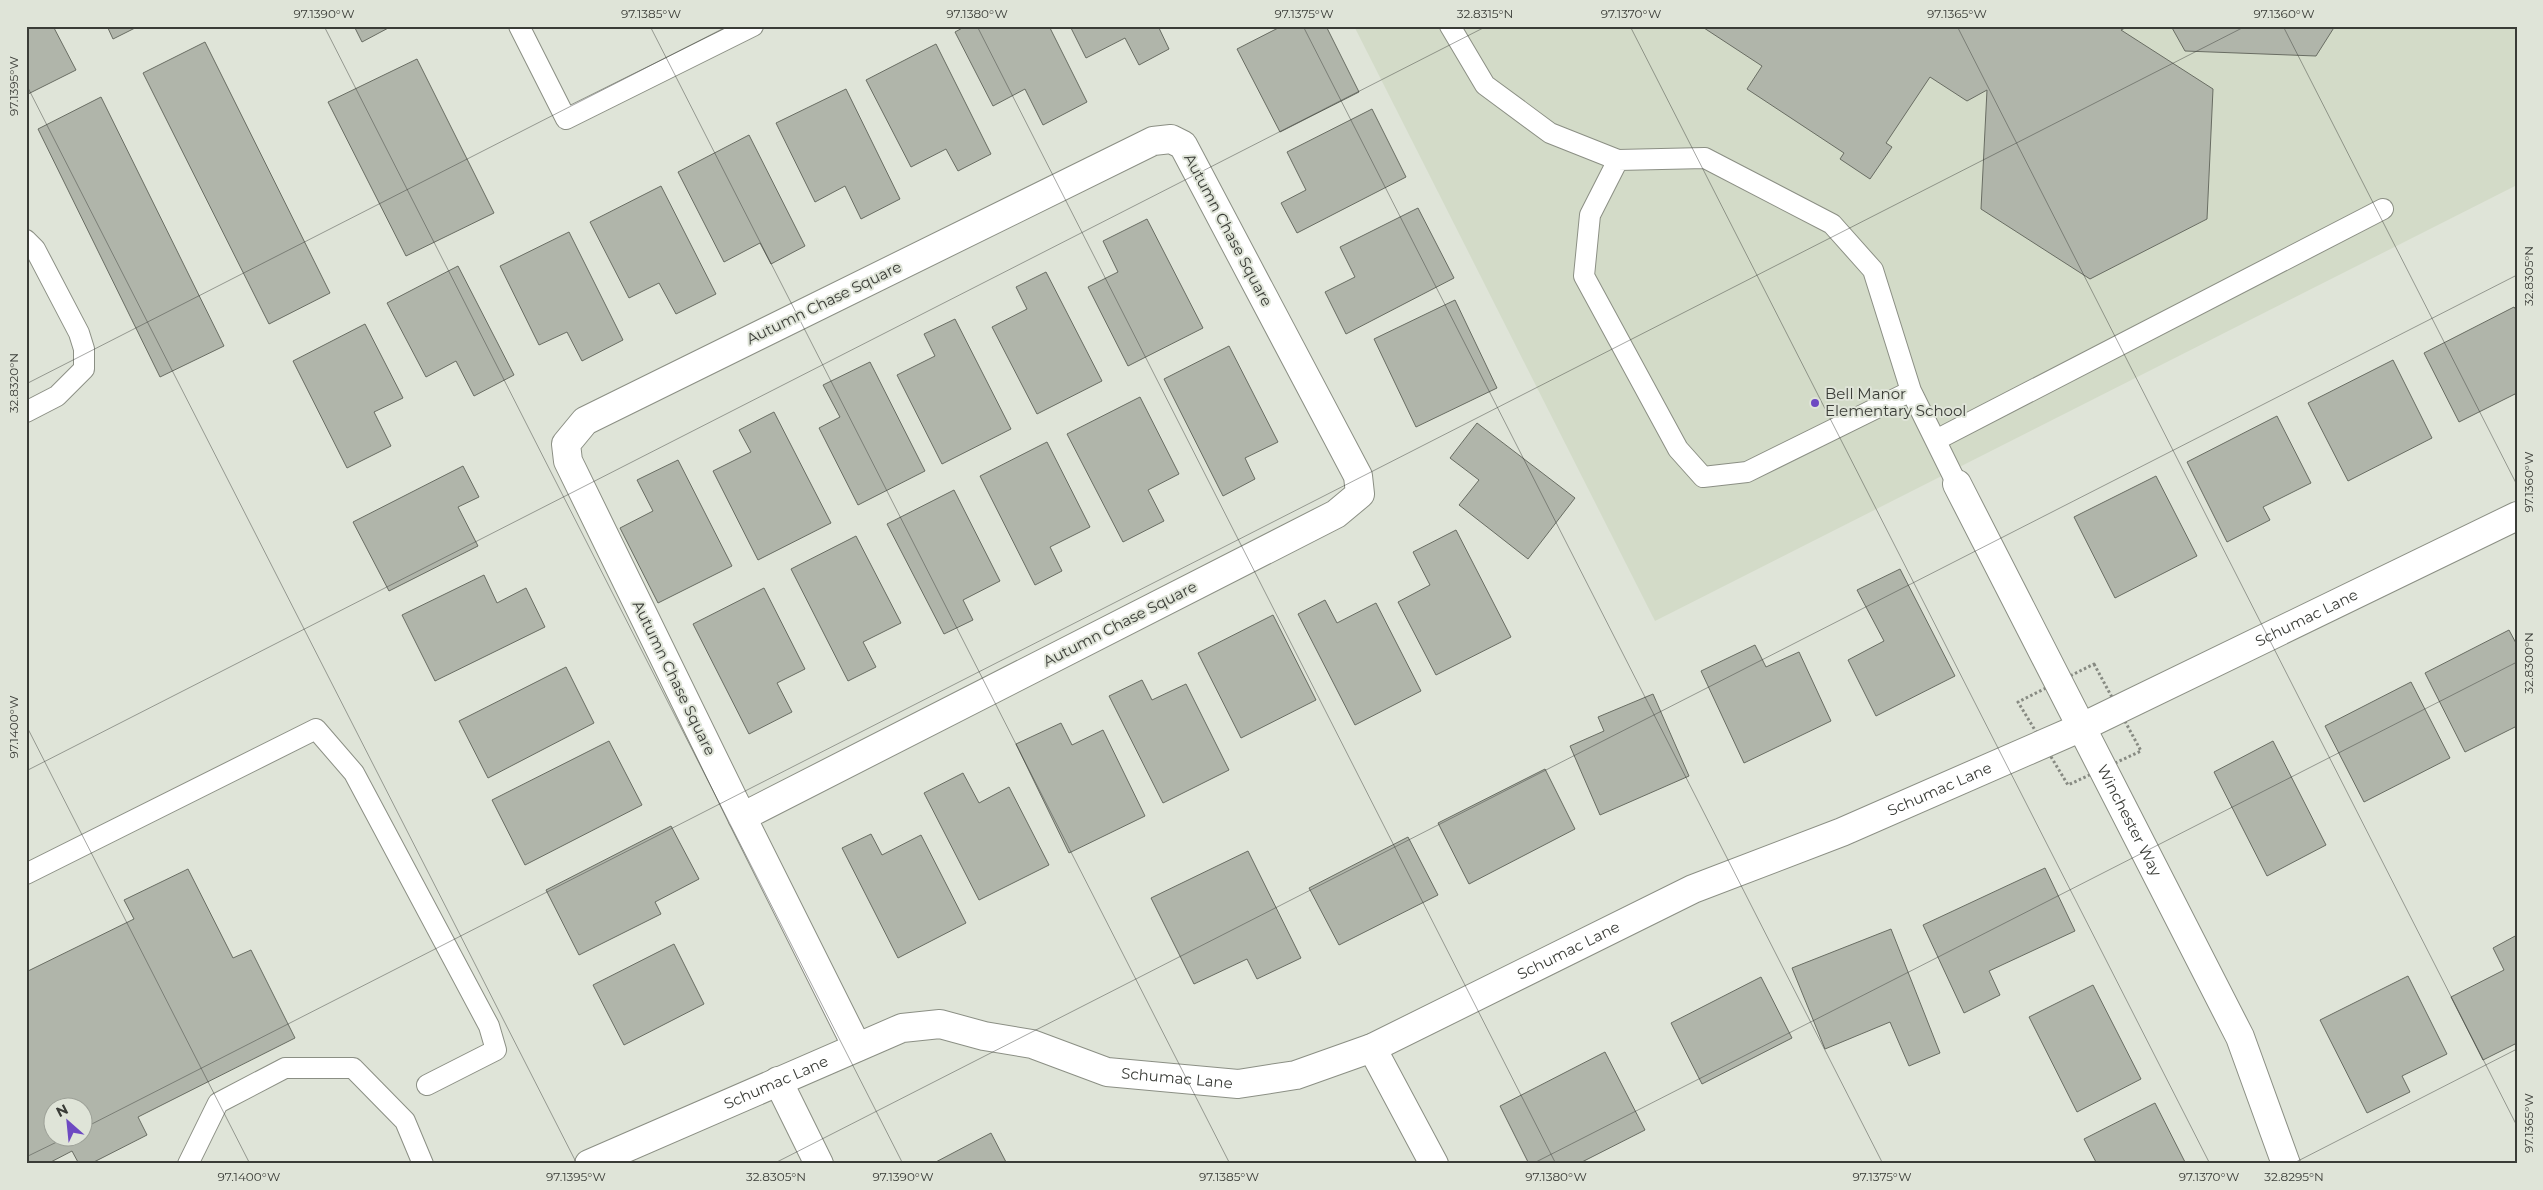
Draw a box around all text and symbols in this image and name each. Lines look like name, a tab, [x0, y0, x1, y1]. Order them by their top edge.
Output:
text: 97.1390°W	[293, 6, 355, 21]
text: 97.1385°W	[621, 6, 681, 21]
text: 97.1380°W	[946, 6, 1008, 21]
text: 97.1375°W	[1274, 6, 1334, 21]
text: 32.8315°N	[1457, 6, 1513, 21]
text: 97.1370°W	[1601, 6, 1661, 21]
text: 97.1365°W	[1927, 6, 1987, 21]
text: 97.1360°W	[2253, 6, 2315, 21]
text: 97.1395°W	[6, 56, 21, 116]
street label: Autumn Chase Square	[1180, 150, 1277, 309]
text: 32.8305°N	[2521, 246, 2536, 306]
street label: Autumn Chase Square	[743, 257, 904, 348]
text: 32.8320°N	[6, 353, 21, 413]
place label: Bell Manor Elementary School	[1825, 384, 1966, 420]
marker: Bell Manor Elementary School	[1809, 397, 1821, 409]
text: 97.1360°W	[2521, 451, 2536, 513]
street label: Autumn Chase Square	[1040, 577, 1200, 671]
street label: Schumac Lane	[2252, 585, 2361, 651]
street label: Autumn Chase Square	[629, 597, 720, 758]
text: 32.8300°N	[2521, 632, 2536, 694]
text: 97.1400°W	[6, 696, 21, 758]
street label: Schumac Lane	[1884, 758, 1994, 820]
street label: Winchester Way	[2093, 761, 2166, 880]
street label: Schumac Lane	[1514, 917, 1623, 984]
street label: Schumac Lane	[721, 1051, 831, 1113]
street label: Schumac Lane	[1120, 1063, 1234, 1092]
text: 97.1365°W	[2521, 1093, 2536, 1153]
north arrow	[42, 1098, 92, 1148]
text: N	[53, 1100, 71, 1121]
text: 97.1400°W	[218, 1169, 280, 1184]
text: 97.1395°W	[546, 1169, 606, 1184]
text: 32.8305°N	[746, 1169, 806, 1184]
text: 97.1390°W	[872, 1169, 934, 1184]
text: 97.1385°W	[1199, 1169, 1259, 1184]
text: 97.1380°W	[1525, 1169, 1587, 1184]
text: 97.1375°W	[1852, 1169, 1912, 1184]
text: 97.1370°W	[2179, 1169, 2239, 1184]
text: 32.8295°N	[2264, 1169, 2324, 1184]

